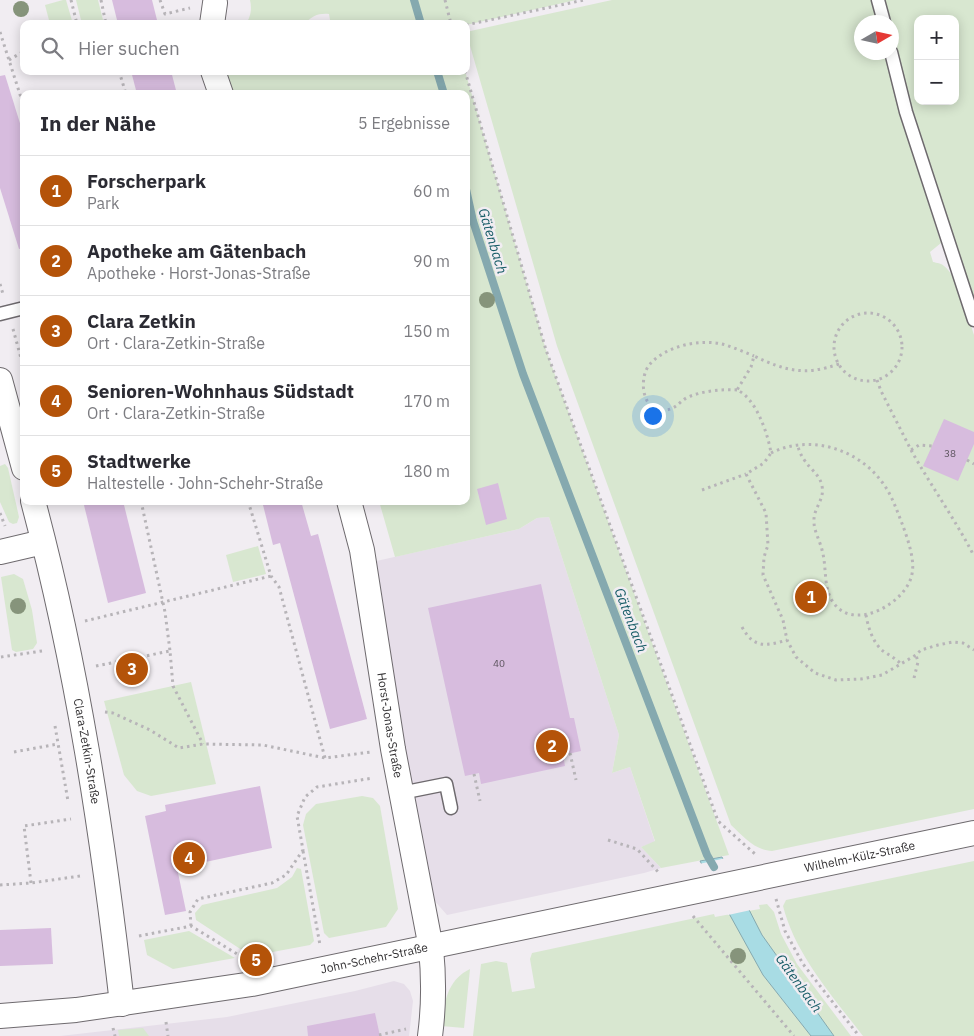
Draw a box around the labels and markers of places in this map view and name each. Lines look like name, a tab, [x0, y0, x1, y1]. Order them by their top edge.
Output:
pin: 1	[795, 578, 827, 616]
pin: 3	[116, 650, 148, 688]
pin: 2	[536, 727, 568, 765]
pin: 4	[173, 839, 205, 877]
pin: 5	[240, 941, 272, 979]

